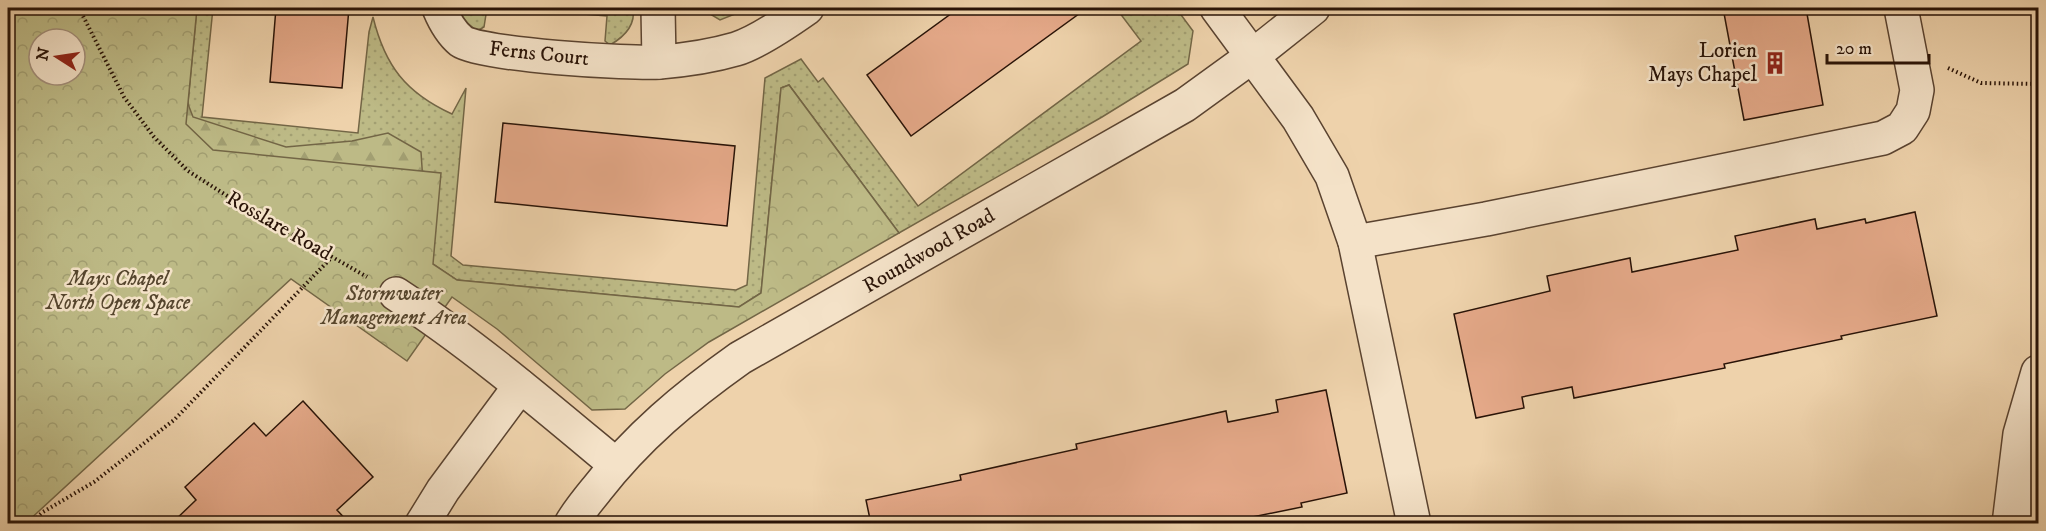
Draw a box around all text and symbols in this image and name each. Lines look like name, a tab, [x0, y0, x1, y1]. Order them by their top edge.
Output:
north arrow	[27, 27, 87, 87]
scale bar	[1827, 27, 1929, 65]
street label: Ferns Court	[488, 36, 590, 72]
place label: Lorien Mays Chapel	[1648, 38, 1758, 88]
text: 20 m	[1836, 38, 1872, 60]
text: N	[32, 46, 54, 63]
building icon: Lorien Mays Chapel	[1762, 50, 1788, 76]
street label: Rosslare Road	[221, 185, 337, 267]
street label: Roundwood Road	[858, 203, 1000, 299]
park label: Mays Chapel North Open Space	[45, 266, 191, 316]
park label: Stormwater Management Area	[319, 281, 467, 331]

